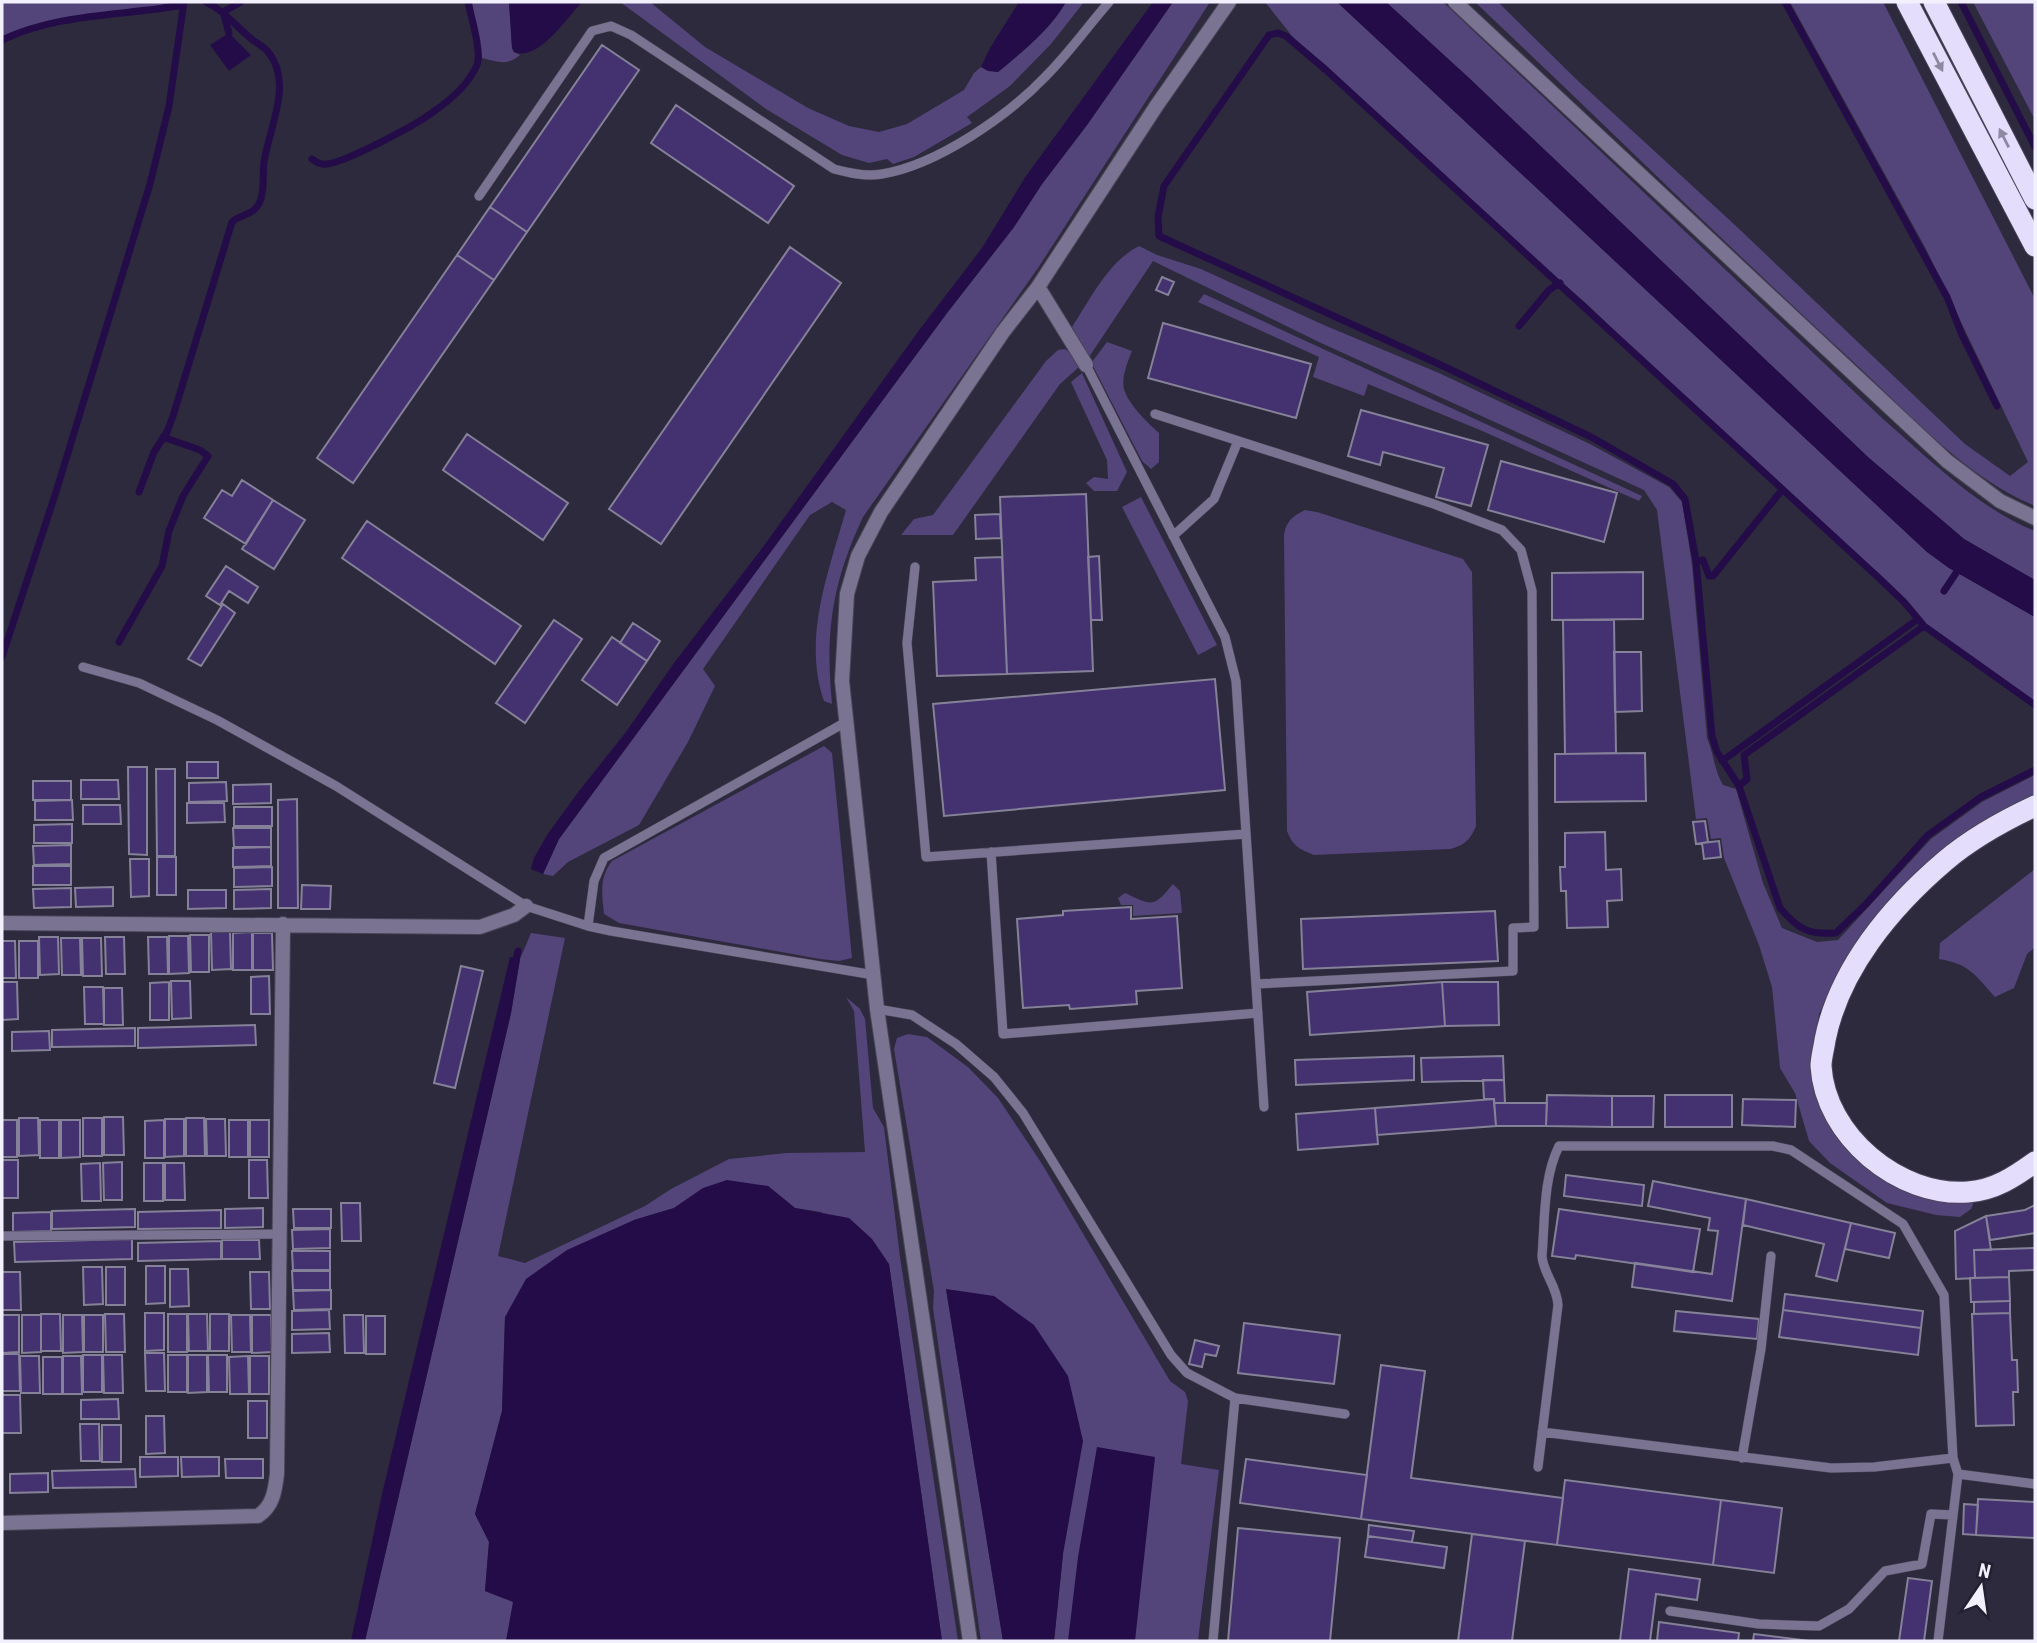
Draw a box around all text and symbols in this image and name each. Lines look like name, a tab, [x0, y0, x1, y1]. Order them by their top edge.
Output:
one-way arrow	[1933, 52, 1944, 72]
one-way arrow	[1998, 128, 2010, 148]
north arrow	[1946, 1552, 2016, 1622]
text: N	[1976, 1558, 1993, 1583]

